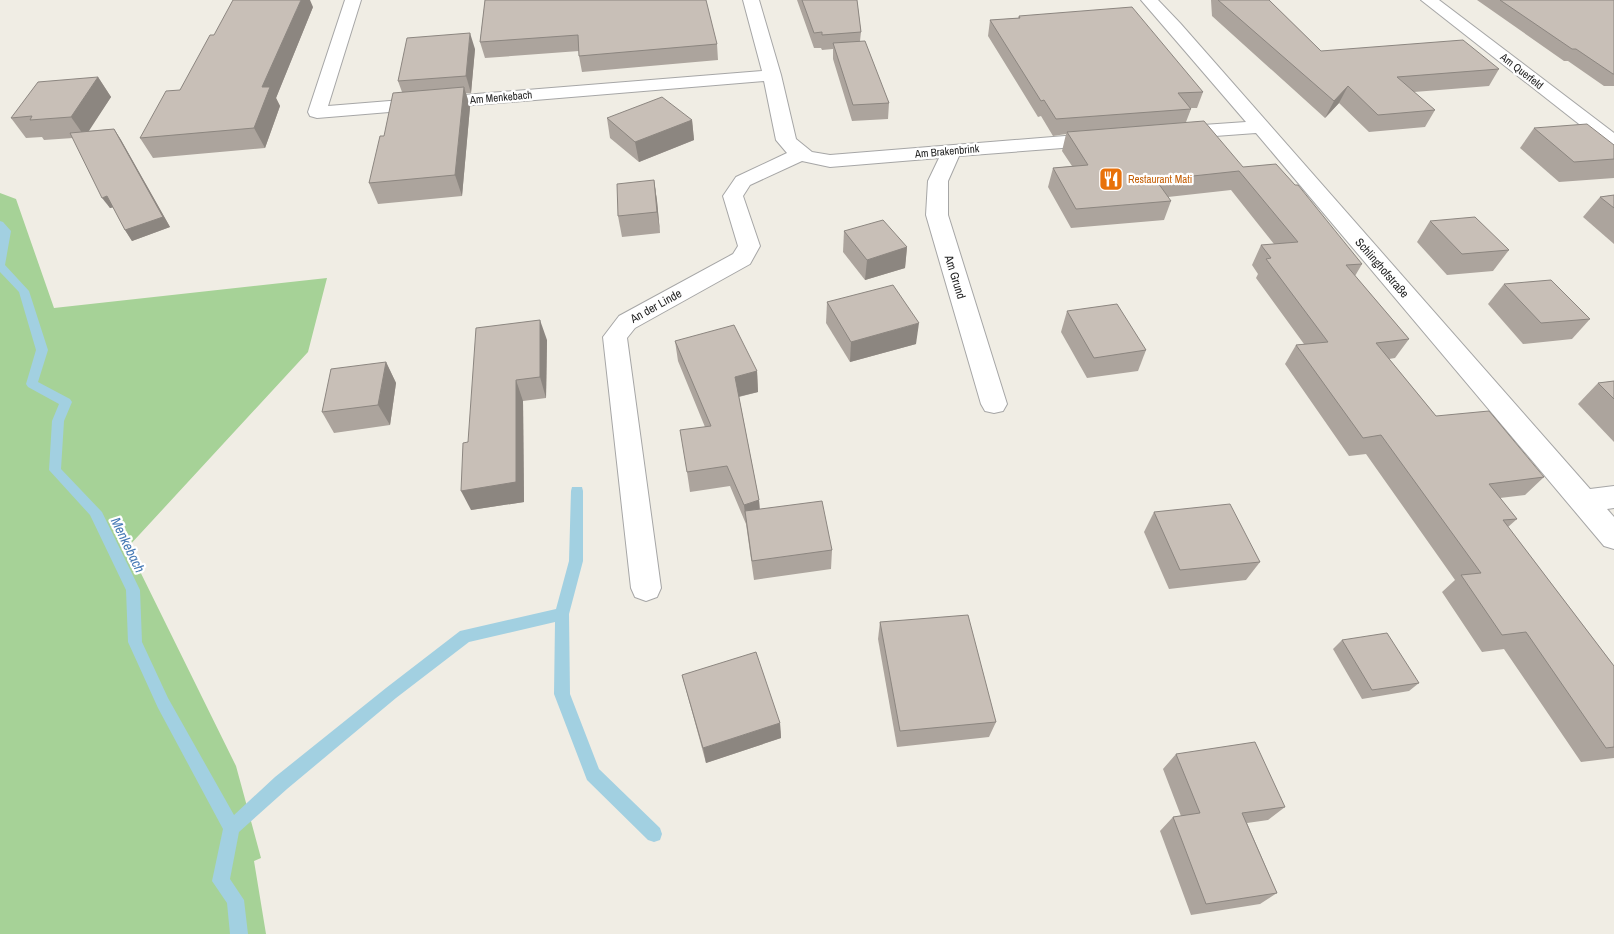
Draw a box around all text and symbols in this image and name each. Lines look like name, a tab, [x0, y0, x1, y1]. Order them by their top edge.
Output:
street label: Am Querfeld	[1497, 49, 1546, 92]
street label: Am Menkebach	[468, 87, 533, 107]
street label: Am Brakenbrink	[913, 141, 980, 161]
restaurant icon: Restaurant Mati	[1098, 166, 1124, 192]
place label: Restaurant Mati	[1128, 172, 1192, 186]
street label: Schlinghofstraße	[1352, 235, 1412, 301]
street label: Am Grund	[940, 252, 969, 301]
street label: An der Linde	[627, 285, 685, 327]
water label: Menkebach	[107, 514, 149, 576]

